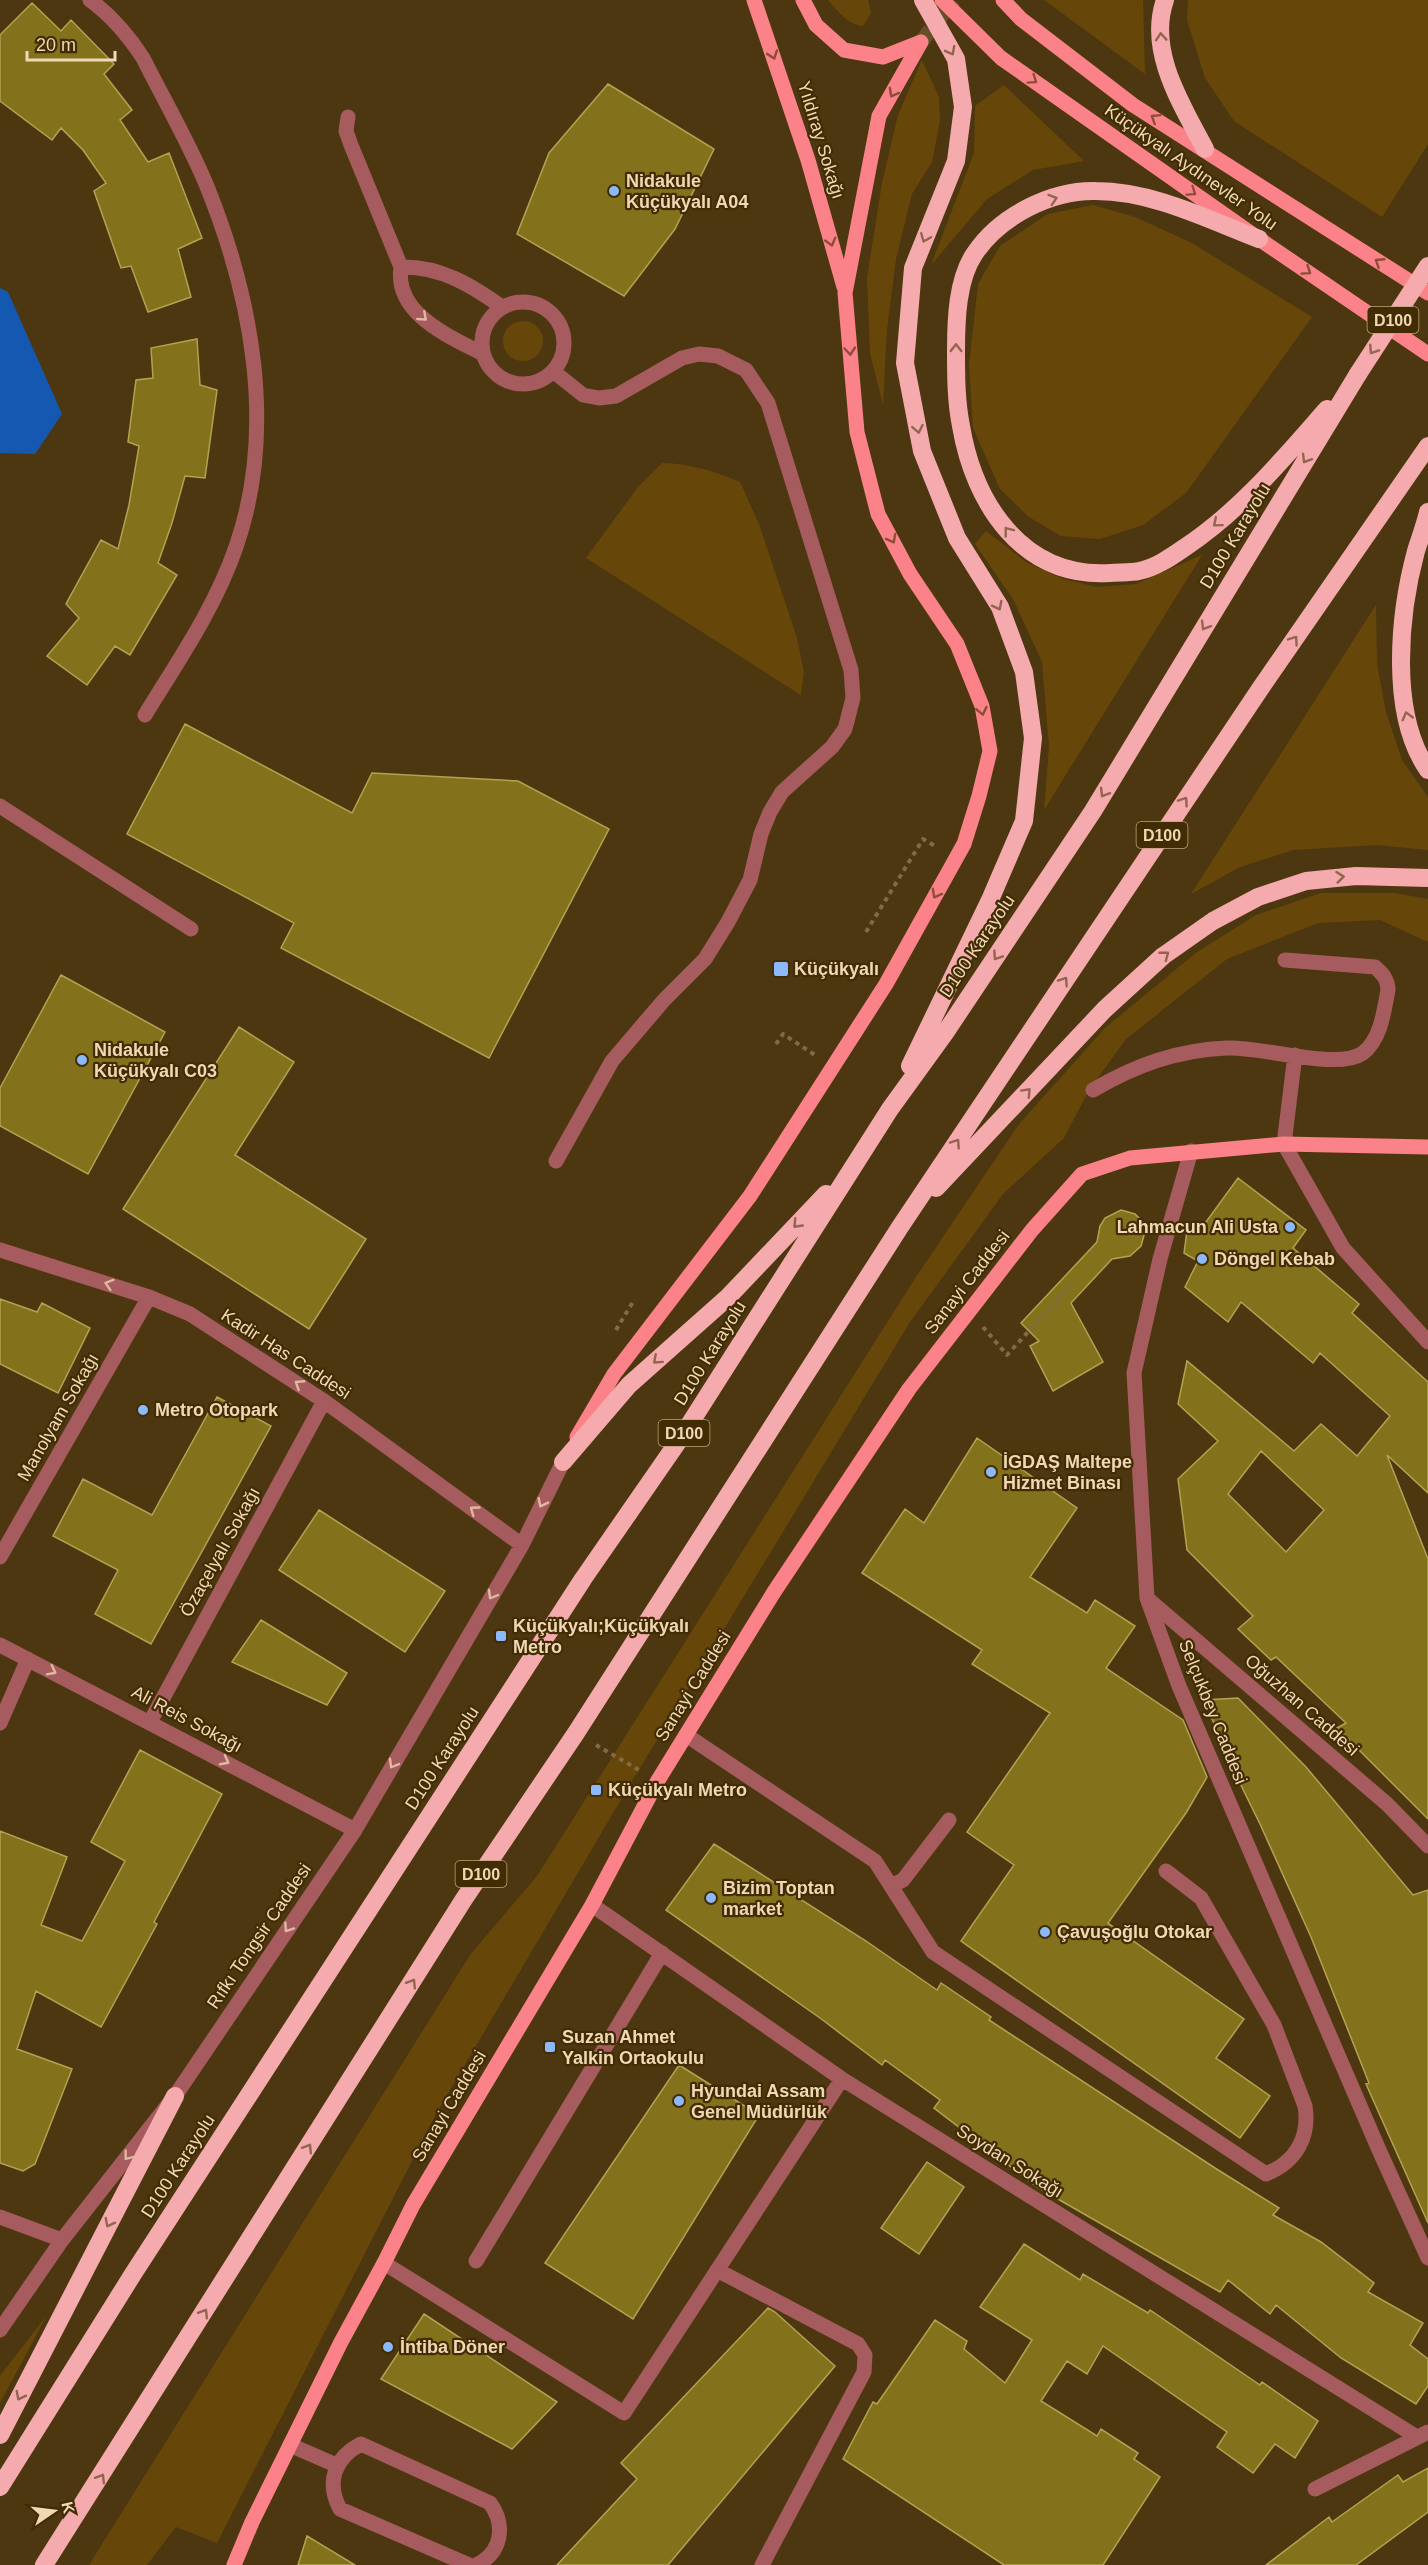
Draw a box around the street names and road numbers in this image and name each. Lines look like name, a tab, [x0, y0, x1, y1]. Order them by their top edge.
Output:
street label: Yıldıray Sokağı	[794, 79, 848, 201]
street label: Küçükyalı Aydınevler Yolu	[1101, 100, 1281, 234]
road number: D100	[1368, 307, 1418, 333]
street label: D100 Karayolu	[1196, 480, 1274, 592]
road number: D100	[1136, 822, 1188, 848]
street label: D100 Karayolu	[935, 891, 1019, 1001]
street label: Sanayi Caddesi	[920, 1226, 1014, 1338]
street label: D100 Karayolu	[670, 1297, 750, 1409]
street label: Kadir Has Caddesi	[218, 1305, 354, 1403]
street label: Manolyam Sokağı	[13, 1350, 103, 1484]
road number: D100	[658, 1420, 710, 1446]
street label: Özaçelyalı Sokağı	[176, 1484, 264, 1620]
street label: Sanayi Caddesi	[651, 1627, 735, 1745]
street label: Selçukbey Caddesi	[1175, 1637, 1251, 1787]
street label: Oğuzhan Caddesi	[1241, 1650, 1363, 1760]
street label: Ali Reis Sokağı	[128, 1682, 246, 1756]
street label: D100 Karayolu	[401, 1703, 483, 1813]
street label: Rıfkı Tongsir Caddesi	[203, 1860, 315, 2012]
road number: D100	[456, 1861, 506, 1887]
street label: Sanayi Caddesi	[408, 2047, 490, 2165]
street label: D100 Karayolu	[137, 2111, 219, 2221]
street label: Soydan Sokağı	[953, 2120, 1067, 2202]

